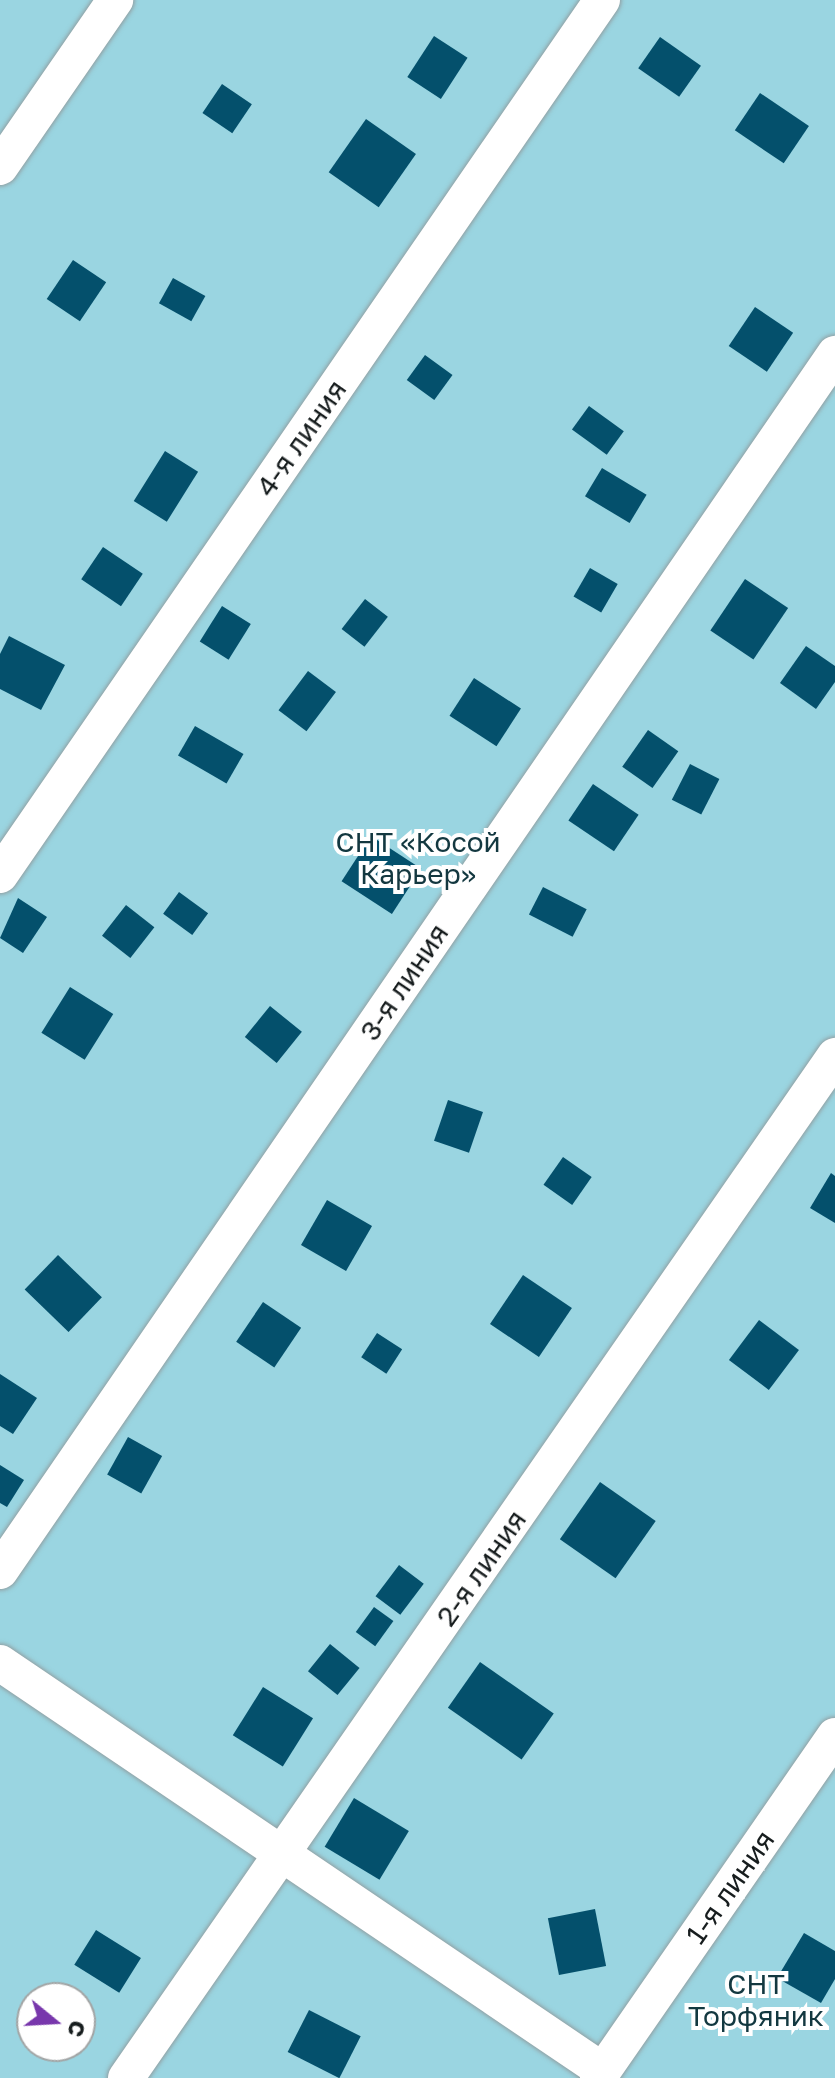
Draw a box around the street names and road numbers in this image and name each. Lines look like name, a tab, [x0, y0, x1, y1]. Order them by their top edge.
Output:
street label: 4-я линия	[249, 373, 353, 503]
street label: 3-я линия	[353, 917, 455, 1047]
street label: 2-я линия	[429, 1504, 533, 1632]
street label: 1-я линия	[679, 1824, 781, 1950]

